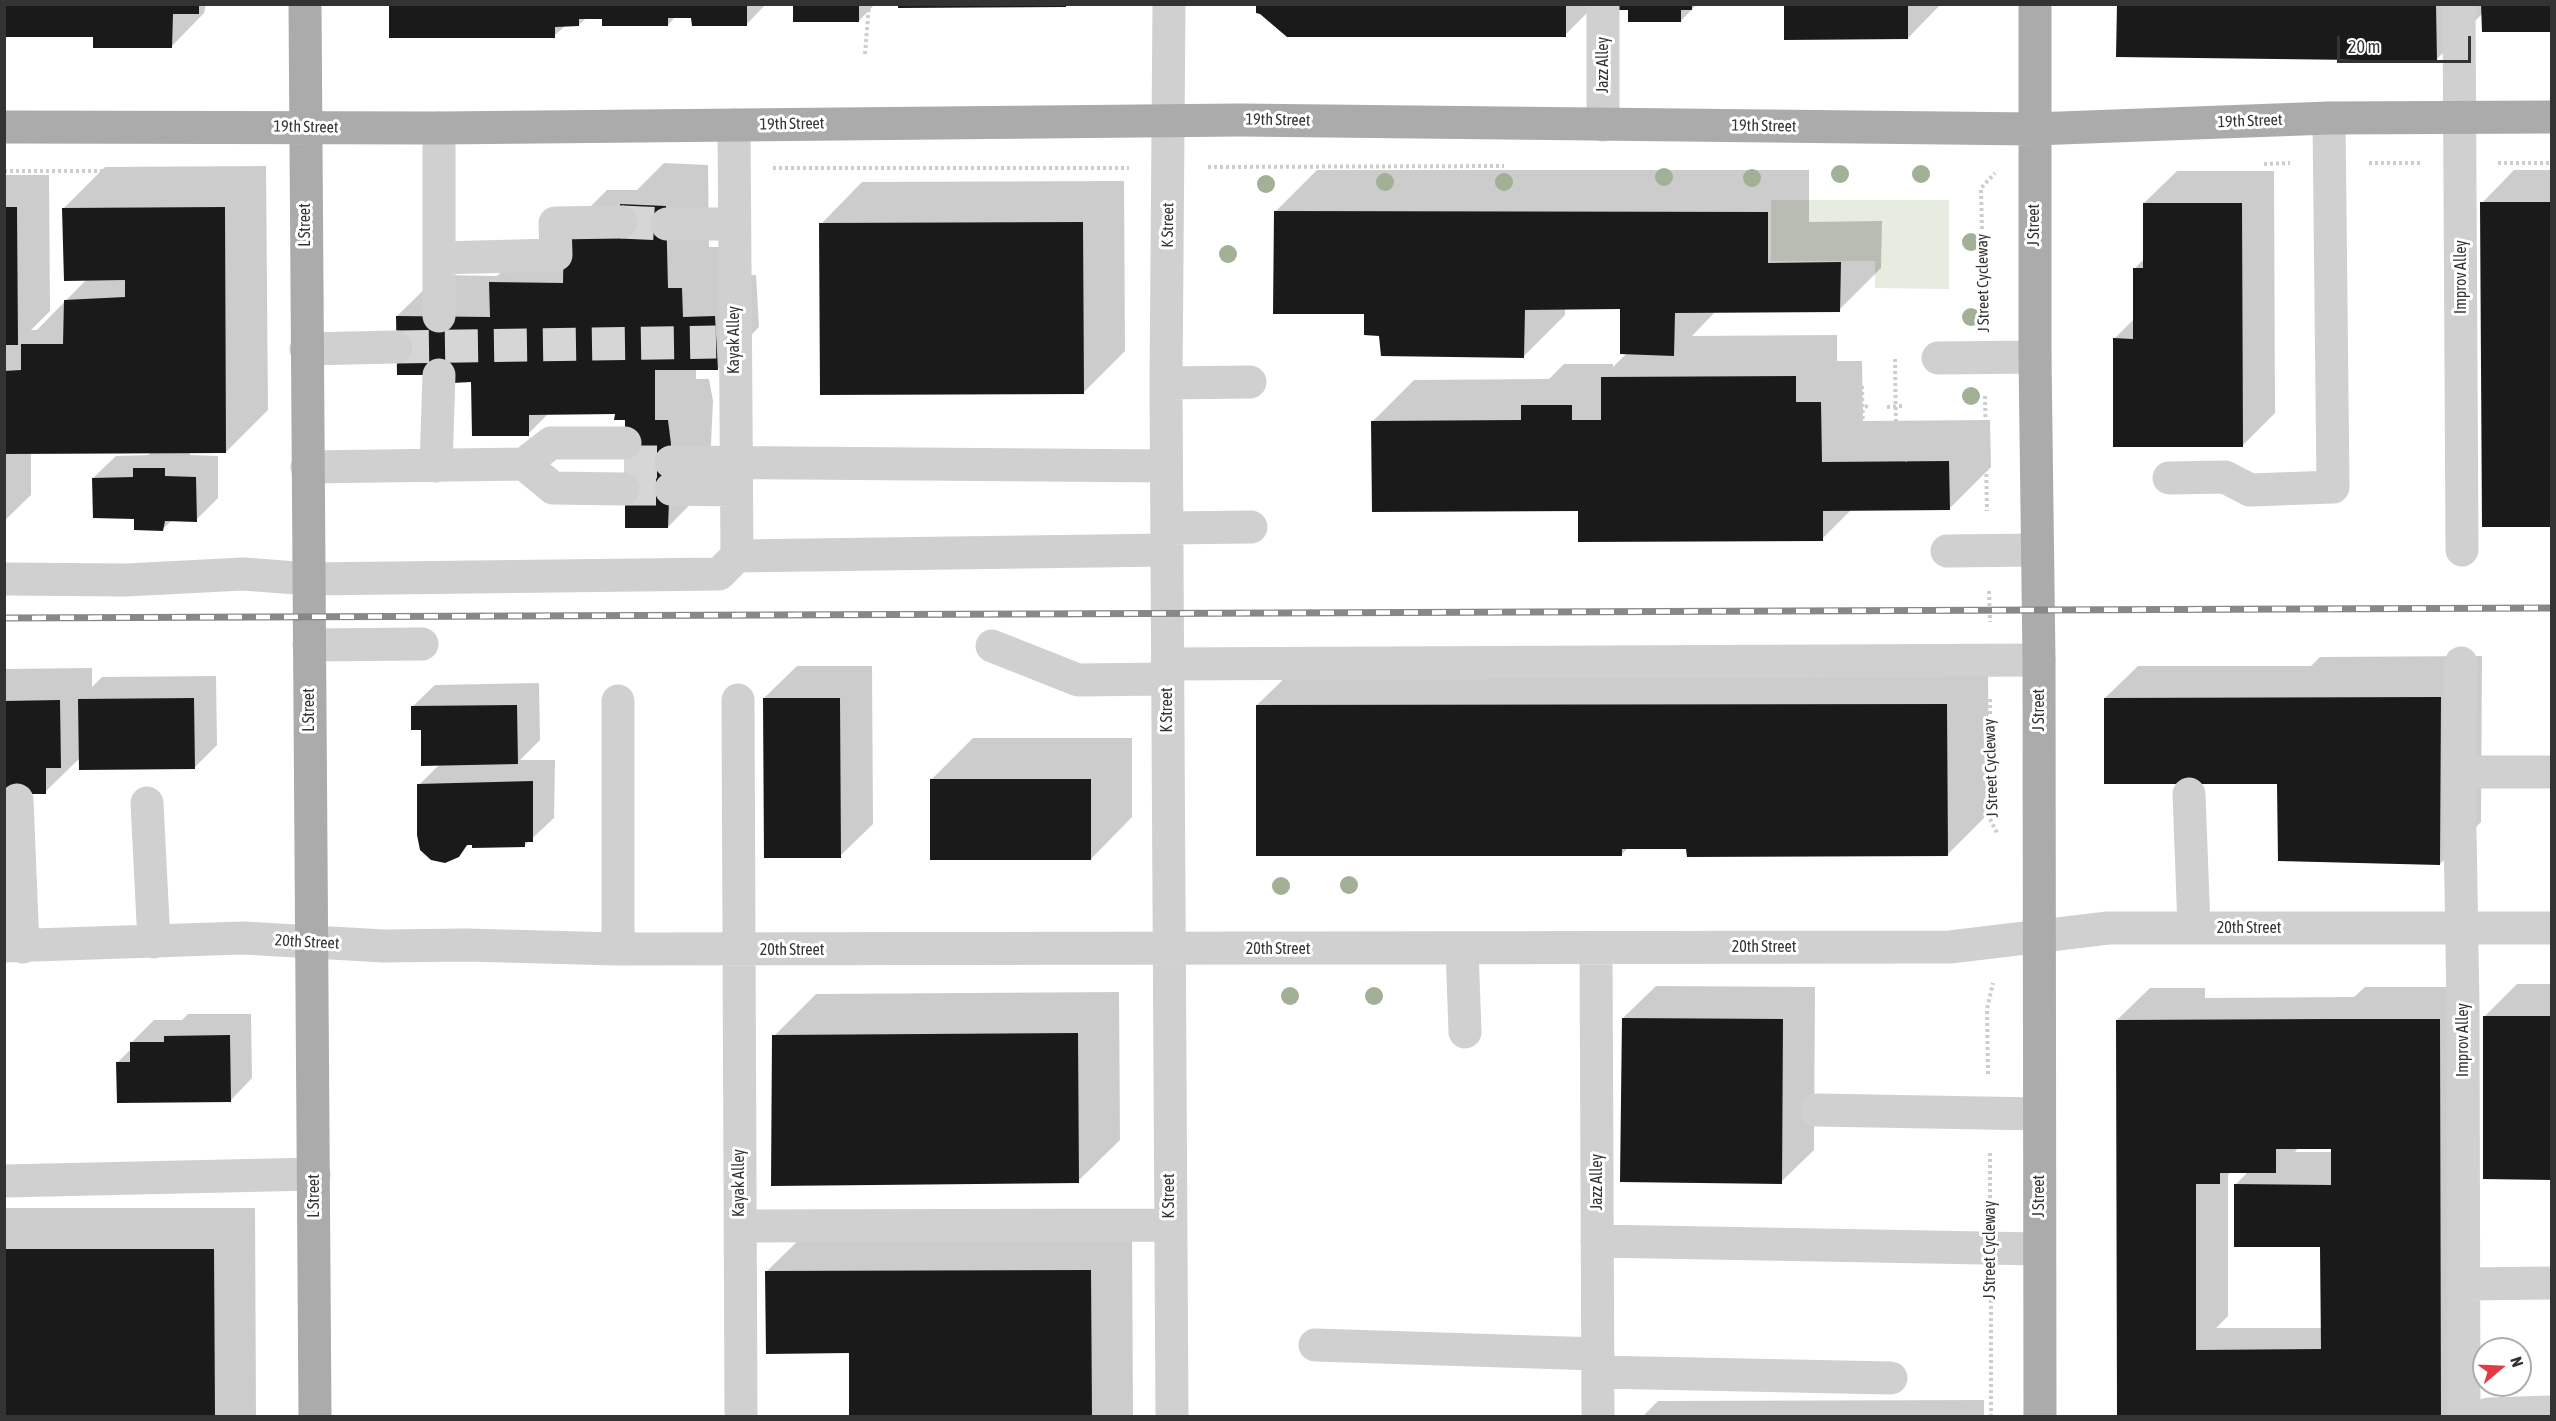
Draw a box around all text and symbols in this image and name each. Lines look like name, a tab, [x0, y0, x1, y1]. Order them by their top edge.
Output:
scale bar	[2340, 24, 2474, 62]
text: 20 m	[2348, 36, 2380, 57]
street label: Jazz Alley	[1593, 37, 1613, 93]
street label: 19th Street	[1245, 110, 1311, 130]
street label: 19th Street	[2217, 110, 2283, 132]
street label: 19th Street	[759, 114, 825, 134]
street label: 19th Street	[1731, 116, 1797, 136]
street label: 19th Street	[273, 117, 339, 137]
street label: K Street	[1158, 202, 1178, 248]
street label: L Street	[295, 203, 315, 247]
street label: J Street	[2024, 204, 2044, 246]
street label: J Street Cycleway	[1973, 233, 1993, 333]
street label: Improv Alley	[2451, 240, 2471, 314]
street label: Kayak Alley	[724, 306, 744, 374]
street label: K Street	[1157, 687, 1177, 733]
street label: L Street	[299, 688, 319, 732]
street label: J Street	[2029, 689, 2049, 731]
street label: J Street Cycleway	[1980, 718, 2002, 818]
street label: 20th Street	[2217, 918, 2281, 938]
street label: 20th Street	[274, 931, 340, 953]
street label: 20th Street	[1732, 937, 1796, 957]
street label: 20th Street	[1246, 939, 1310, 959]
street label: 20th Street	[760, 940, 824, 960]
street label: Improv Alley	[2453, 1003, 2473, 1077]
street label: Kayak Alley	[729, 1149, 749, 1217]
street label: Jazz Alley	[1587, 1154, 1607, 1210]
street label: K Street	[1159, 1173, 1179, 1219]
street label: L Street	[304, 1174, 324, 1218]
street label: J Street	[2029, 1175, 2049, 1217]
street label: J Street Cycleway	[1980, 1201, 2000, 1299]
north arrow	[2472, 1337, 2532, 1397]
text: N	[2507, 1354, 2527, 1369]

